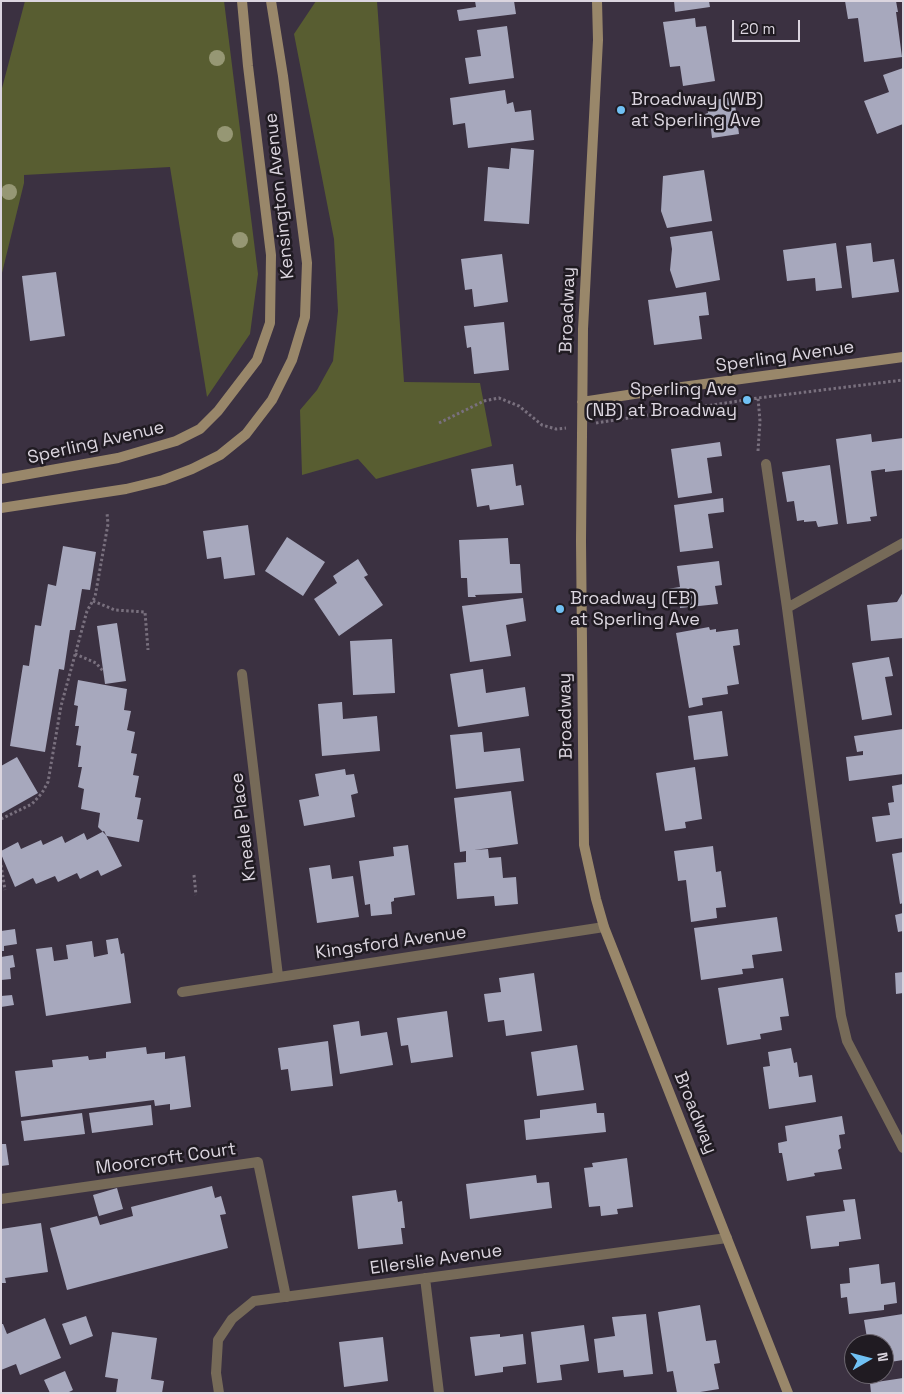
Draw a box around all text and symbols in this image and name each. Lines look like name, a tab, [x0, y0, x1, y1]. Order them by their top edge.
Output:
scale bar	[734, 10, 802, 42]
text: 20 m	[740, 19, 775, 38]
place label: Broadway (WB) at Sperling Ave	[631, 89, 763, 132]
marker: Broadway (WB) at Sperling Ave	[615, 104, 627, 116]
street label: Kensington Avenue	[261, 112, 299, 280]
street label: Broadway	[556, 266, 580, 354]
street label: Sperling Avenue	[714, 337, 856, 377]
place label: Sperling Ave (NB) at Broadway	[586, 379, 737, 422]
marker: Sperling Ave (NB) at Broadway	[741, 394, 753, 406]
street label: Sperling Avenue	[26, 417, 166, 469]
place label: Broadway (EB) at Sperling Ave	[570, 588, 700, 630]
marker: Broadway (EB) at Sperling Ave	[554, 603, 566, 615]
street label: Broadway	[554, 673, 578, 759]
street label: Kneale Place	[227, 771, 261, 883]
street label: Kingsford Avenue	[314, 922, 468, 964]
street label: Broadway	[669, 1069, 721, 1157]
street label: Moorcroft Court	[94, 1138, 238, 1180]
street label: Ellerslie Avenue	[368, 1240, 504, 1280]
north arrow	[844, 1334, 894, 1384]
text: N	[873, 1351, 892, 1363]

